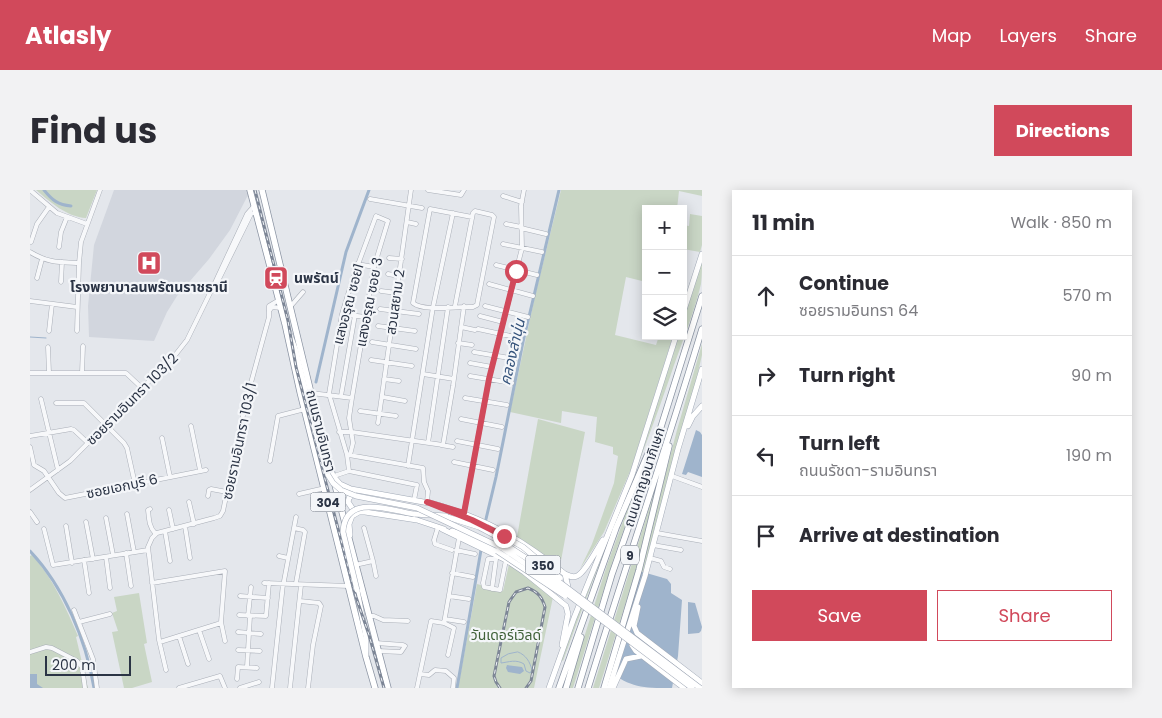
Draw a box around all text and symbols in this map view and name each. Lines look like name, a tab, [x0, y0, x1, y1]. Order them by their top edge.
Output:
text: Atlasly	[25, 19, 111, 52]
text: Map	[932, 23, 972, 48]
text: Layers	[1000, 23, 1057, 48]
text: Share	[1085, 23, 1137, 48]
button: Directions	[994, 105, 1132, 156]
text: Find us	[30, 106, 157, 155]
map controls	[642, 205, 687, 340]
button: +	[642, 205, 687, 250]
text: 11 min	[752, 208, 815, 237]
text: Walk · 850 m	[1011, 211, 1112, 234]
hospital icon: โรงพยาบาลนพรัตนราชธานี	[136, 250, 162, 276]
button: −	[642, 250, 687, 295]
street label: แสงอรุณ ซอย 3	[351, 256, 387, 348]
route start	[505, 260, 528, 283]
street label: แสงอรุณ ซอย1	[328, 261, 368, 347]
station icon: นพรัตน์	[263, 265, 289, 291]
place label: นพรัตน์	[294, 268, 339, 288]
street label: สวนสยาม 2	[381, 268, 409, 336]
text: Continue	[799, 270, 889, 297]
place label: โรงพยาบาลนพรัตนราชธานี	[70, 277, 228, 297]
icon: ahead	[752, 282, 780, 310]
text: 570 m	[1062, 284, 1112, 307]
button: layers	[642, 295, 687, 340]
text: ซอยรามอินทรา 64	[799, 299, 918, 322]
water label: คลองลำนุ่น	[494, 316, 530, 387]
street label: ซอยรามอินทรา 103/2	[81, 348, 183, 450]
icon: right	[752, 362, 780, 390]
text: Turn right	[799, 362, 895, 389]
text: 90 m	[1071, 364, 1112, 387]
street label: ซอยรามอินทรา 103/1	[217, 381, 261, 501]
street label: ถนนรามอินทรา	[301, 388, 341, 474]
street label: ถนนกาญจนาภิเษก	[618, 424, 670, 530]
text: Turn left	[799, 430, 880, 457]
icon: left	[752, 442, 780, 470]
text: 190 m	[1066, 444, 1112, 467]
text: ถนนรัชดา-รามอินทรา	[799, 459, 937, 482]
street label: ซอยเอกบุรี 6	[84, 469, 160, 503]
road number: 304	[310, 492, 346, 512]
icon: arrive	[752, 522, 780, 550]
text: Arrive at destination	[799, 522, 1000, 549]
route end	[493, 525, 516, 548]
road number: 9	[621, 546, 639, 564]
road number: 350	[526, 556, 560, 574]
button: Save	[752, 590, 927, 641]
button: Share	[937, 590, 1112, 641]
park label: วันเดอร์เวิลด์	[471, 625, 541, 645]
scale bar	[45, 653, 131, 676]
text: 200 m	[52, 655, 96, 675]

